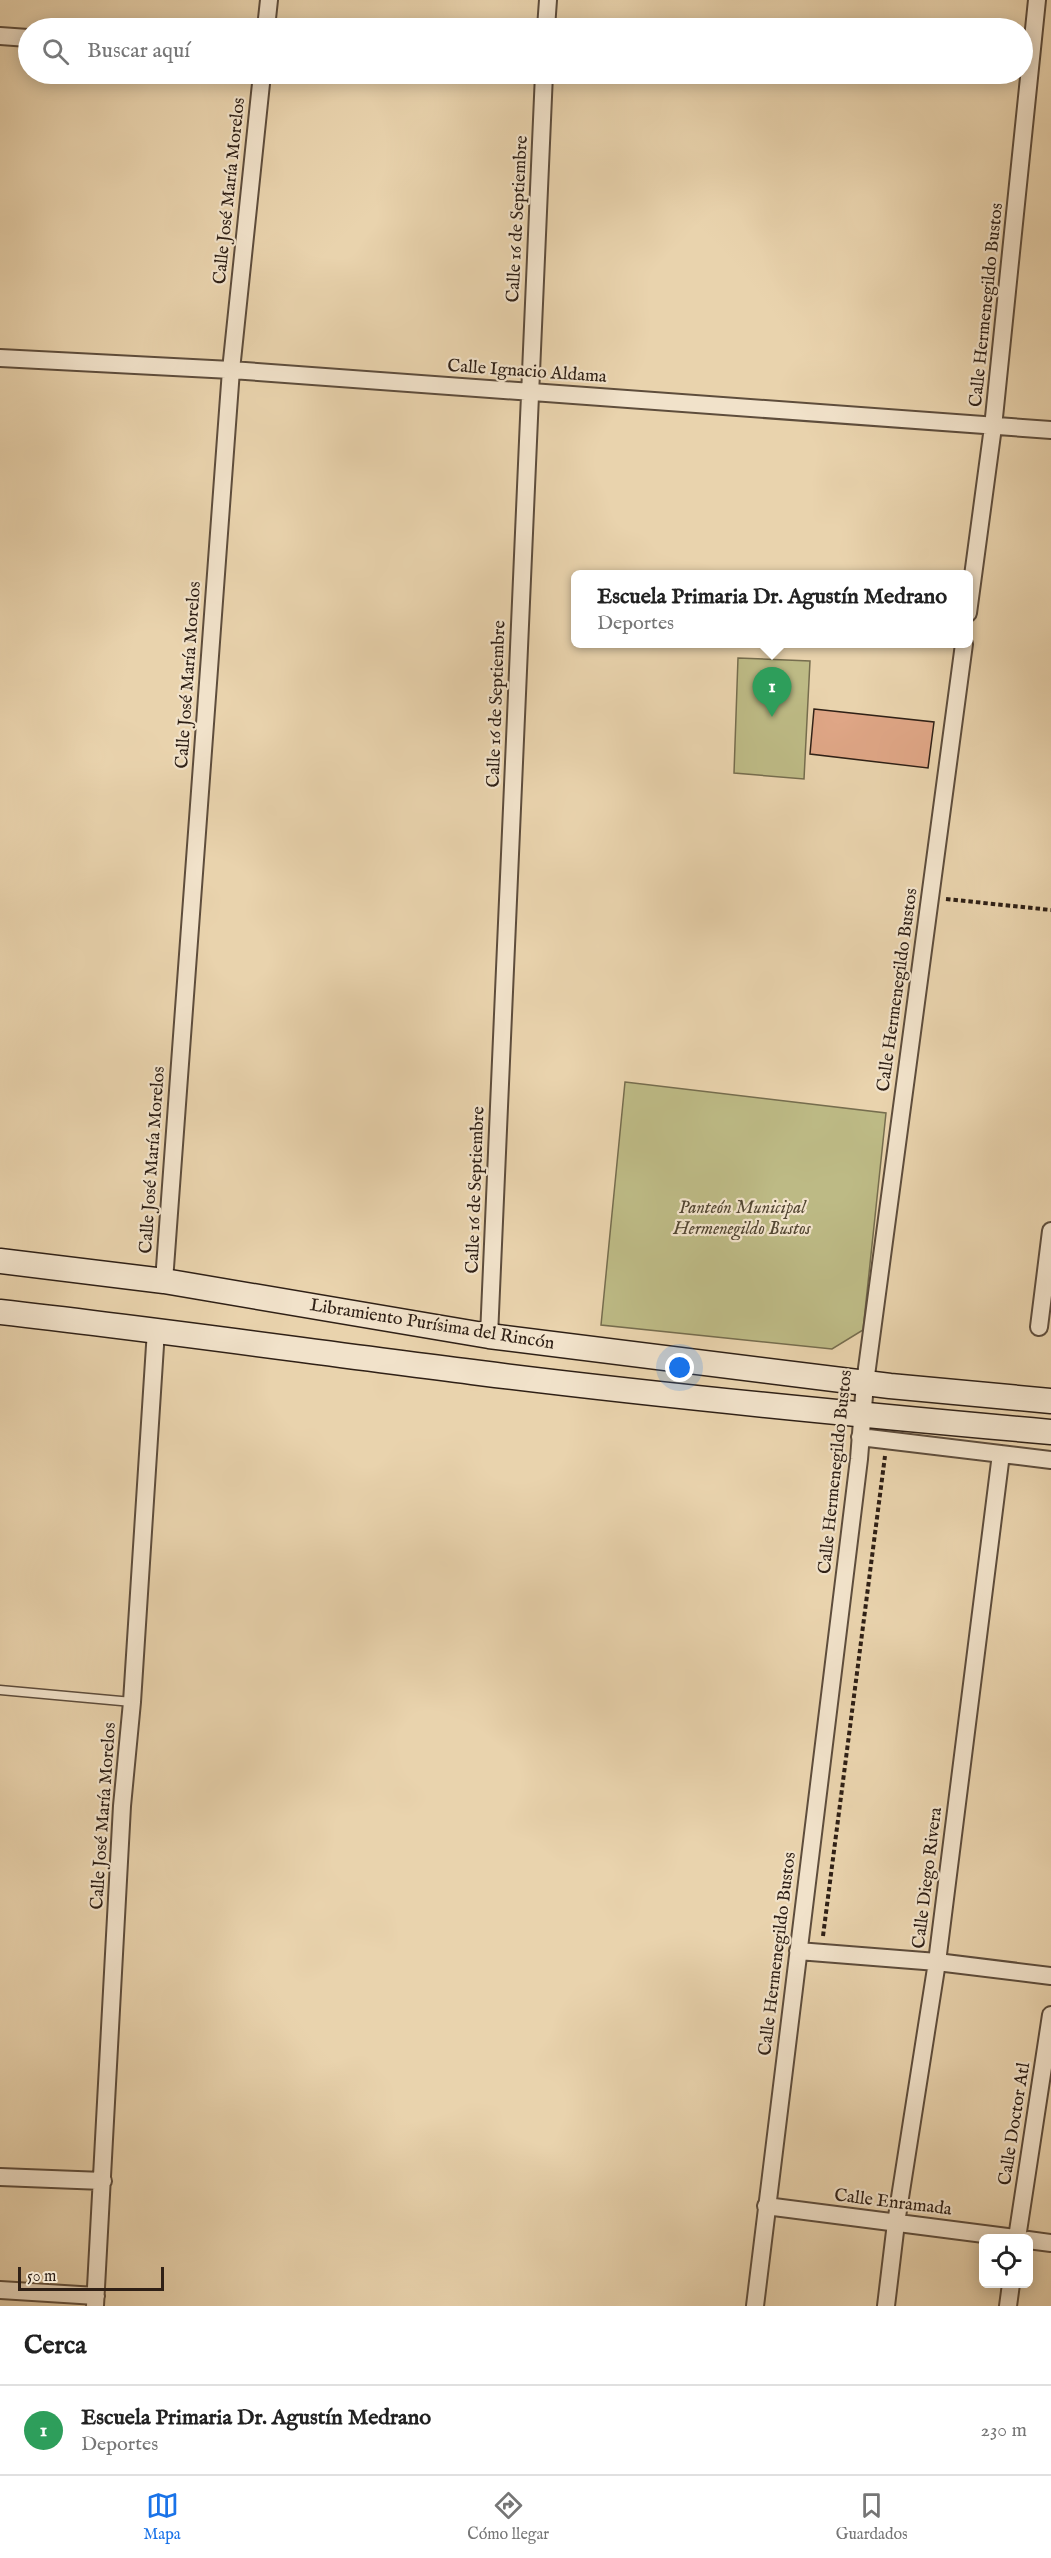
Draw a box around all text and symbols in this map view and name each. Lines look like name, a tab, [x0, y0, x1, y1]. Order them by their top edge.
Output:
search box	[18, 18, 1033, 84]
icon: search	[39, 35, 72, 68]
text: Buscar aquí	[87, 37, 190, 65]
street label: Calle José María Morelos	[209, 96, 251, 286]
street label: Calle 16 de Septiembre	[502, 135, 534, 303]
street label: Calle Hermenegildo Bustos	[965, 202, 1009, 408]
street label: Calle Ignacio Aldama	[447, 355, 608, 389]
popup	[571, 570, 973, 648]
street label: Calle José María Morelos	[171, 581, 207, 769]
text: Escuela Primaria Dr. Agustín Medrano	[597, 583, 947, 611]
text: Deportes	[597, 611, 674, 636]
street label: Calle 16 de Septiembre	[483, 620, 511, 788]
pin: 1	[752, 668, 792, 717]
street label: Calle Hermenegildo Bustos	[872, 887, 924, 1093]
street label: Calle José María Morelos	[135, 1066, 171, 1254]
street label: Calle 16 de Septiembre	[462, 1106, 490, 1274]
park label: Panteón Municipal Hermenegildo Bustos	[672, 1197, 812, 1241]
street label: Libramiento Purísima del Rincón	[308, 1294, 556, 1356]
your location	[665, 1353, 694, 1382]
street label: Calle Hermenegildo Bustos	[814, 1369, 858, 1575]
street label: Calle José María Morelos	[86, 1722, 122, 1910]
street label: Calle Diego Rivera	[908, 1806, 948, 1950]
street label: Calle Hermenegildo Bustos	[754, 1851, 802, 2057]
street label: Calle Doctor Atl	[994, 2061, 1036, 2187]
street label: Calle Enramada	[833, 2184, 953, 2222]
map controls	[979, 2234, 1033, 2288]
button: locate	[979, 2234, 1033, 2288]
scale bar	[18, 2264, 164, 2292]
text: 50 m	[27, 2267, 56, 2287]
text: Cerca	[24, 2329, 86, 2362]
text: Escuela Primaria Dr. Agustín Medrano	[81, 2404, 431, 2432]
text: 1	[40, 2418, 47, 2443]
text: 230 m	[981, 2418, 1027, 2443]
text: Deportes	[81, 2432, 158, 2457]
tab: Mapa	[143, 2489, 181, 2545]
tab: Cómo llegar	[467, 2489, 549, 2545]
tab: Guardados	[836, 2489, 908, 2545]

